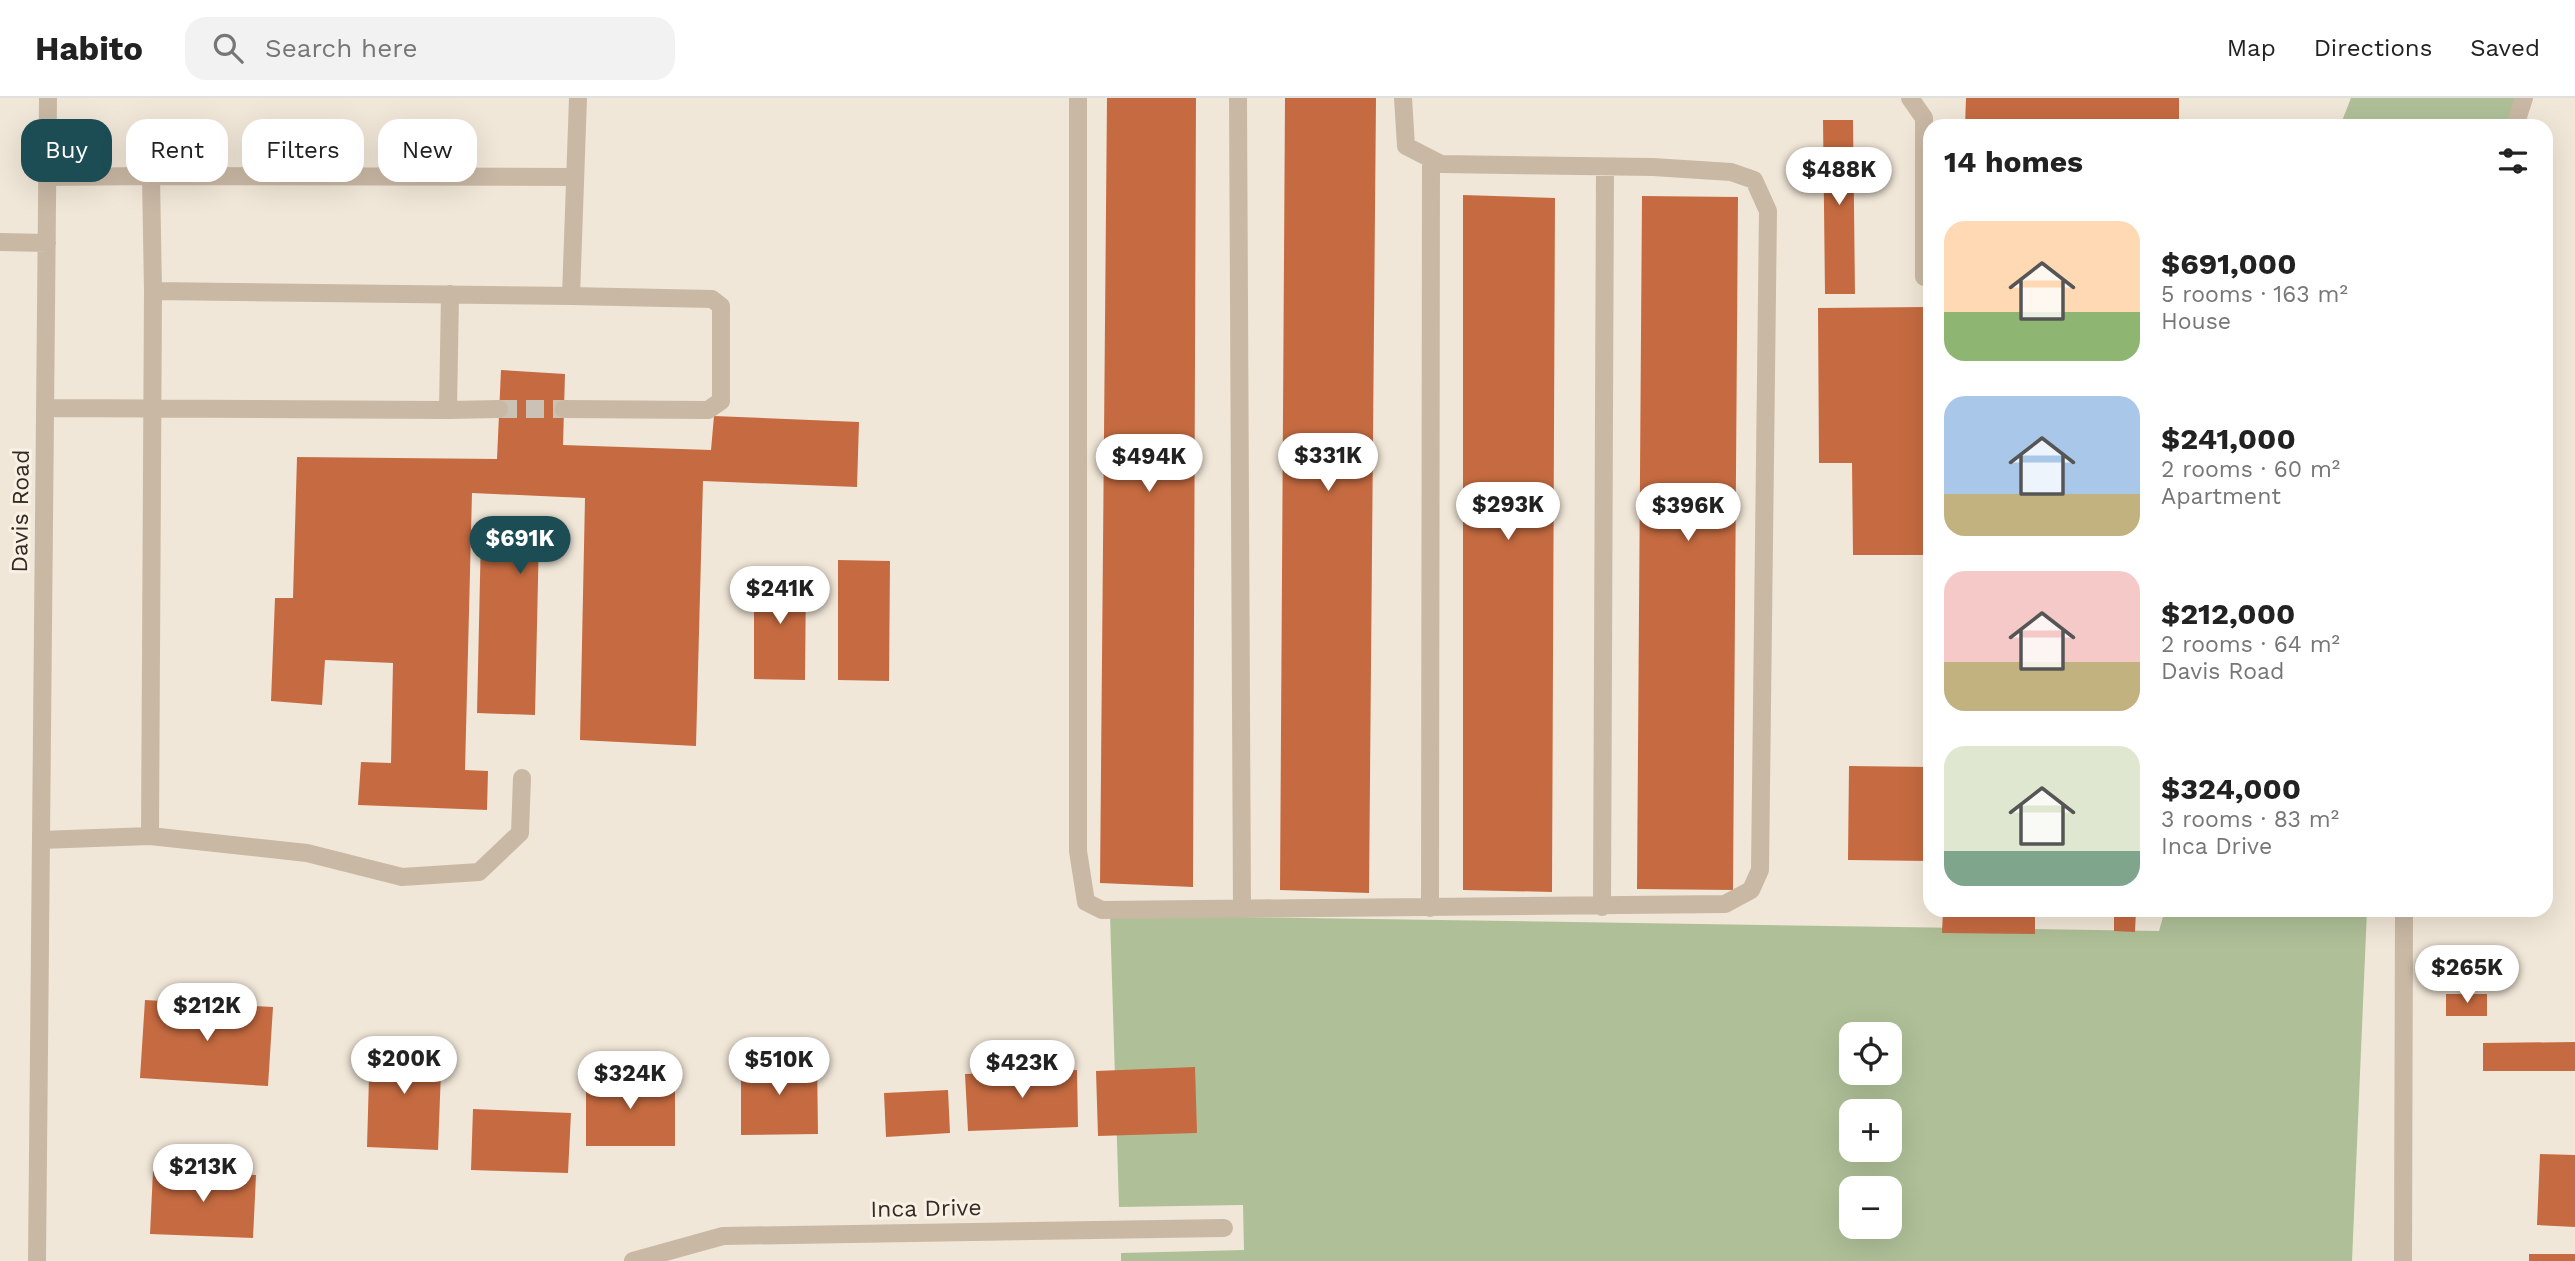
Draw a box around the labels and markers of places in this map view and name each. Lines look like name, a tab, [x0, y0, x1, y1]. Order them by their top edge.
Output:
pin: $488K	[1790, 148, 1888, 207]
pin: $494K	[1100, 434, 1198, 494]
pin: $331K	[1279, 434, 1377, 493]
pin: $293K	[1459, 482, 1557, 542]
pin: $396K	[1639, 484, 1737, 543]
pin: $691K	[471, 517, 569, 576]
pin: $241K	[731, 566, 829, 626]
pin: $265K	[2418, 946, 2516, 1005]
pin: $212K	[158, 984, 256, 1043]
pin: $200K	[355, 1037, 453, 1096]
pin: $510K	[730, 1038, 828, 1097]
pin: $423K	[973, 1040, 1071, 1100]
pin: $324K	[581, 1052, 679, 1111]
pin: $213K	[154, 1144, 252, 1204]

